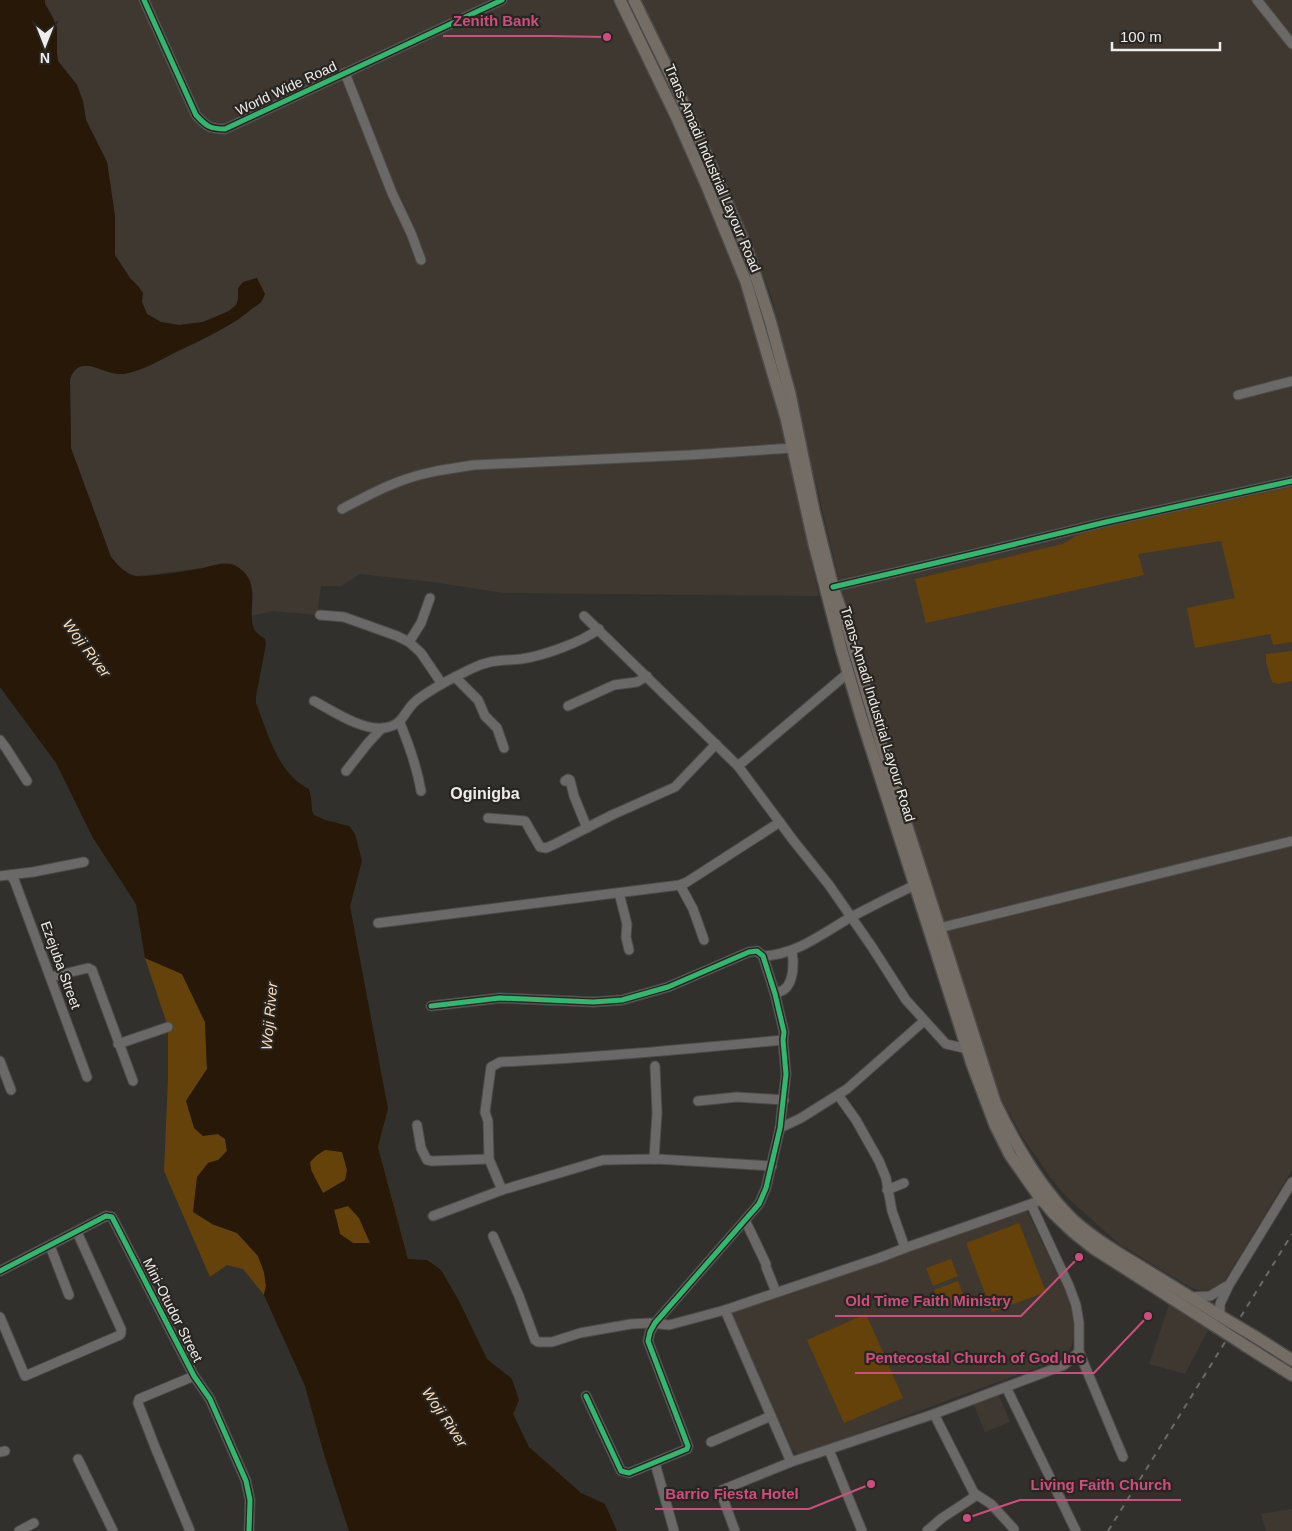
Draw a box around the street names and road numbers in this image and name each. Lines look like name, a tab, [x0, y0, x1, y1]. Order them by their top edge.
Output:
street label: World Wide Road	[233, 58, 339, 118]
street label: Trans-Amadi Industrial Layour Road	[662, 62, 764, 274]
street label: Trans-Amadi Industrial Layour Road	[838, 604, 918, 824]
street label: Ezejuba Street	[38, 919, 84, 1011]
street label: Mini-Otudor Street	[140, 1255, 206, 1365]

